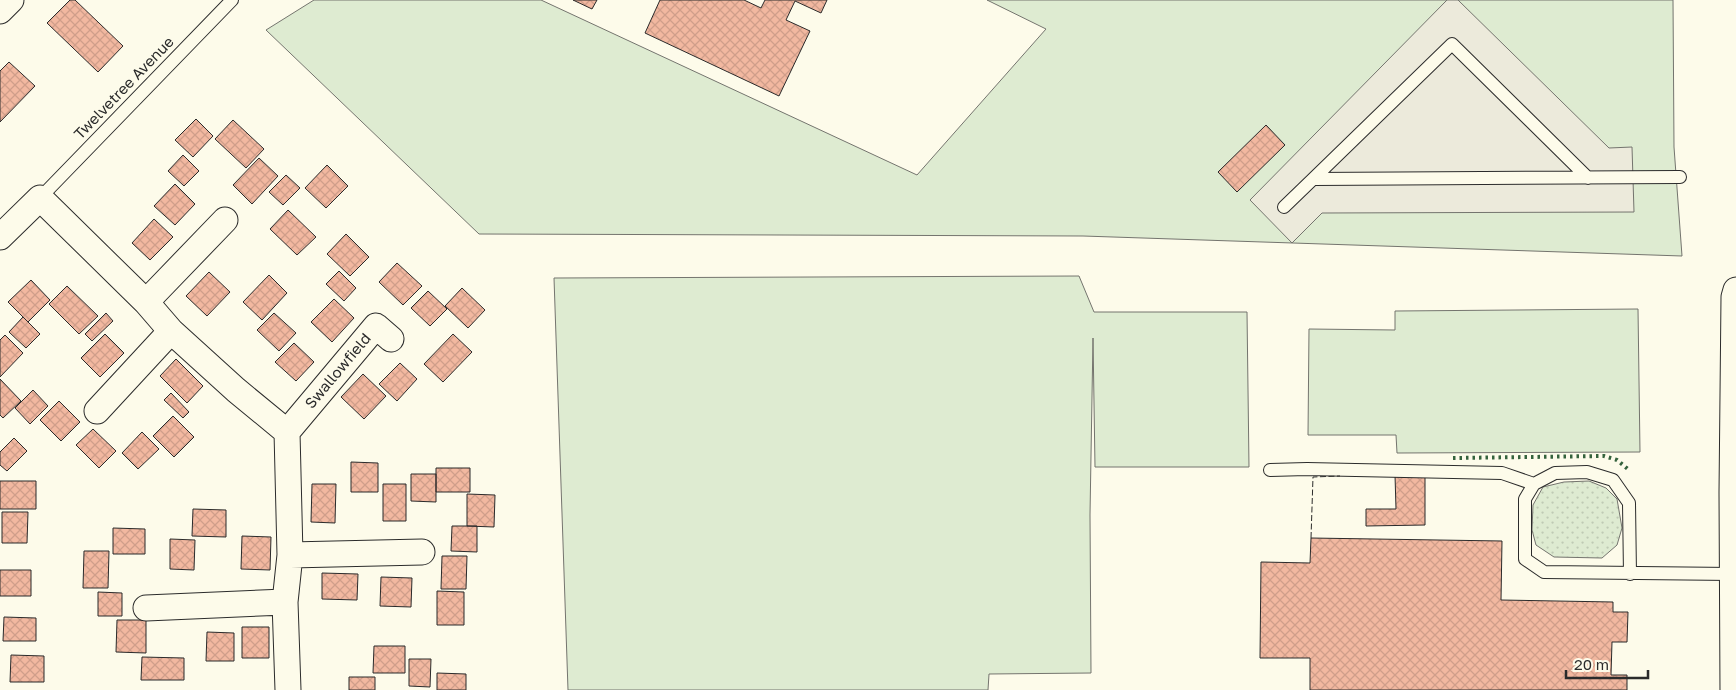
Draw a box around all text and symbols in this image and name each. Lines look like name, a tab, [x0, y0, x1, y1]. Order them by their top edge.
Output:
street label: Twelvetree Avenue	[70, 32, 177, 142]
street label: Swallowfield	[301, 329, 374, 412]
scale bar	[1566, 648, 1648, 680]
text: 20 m	[1574, 655, 1609, 673]

